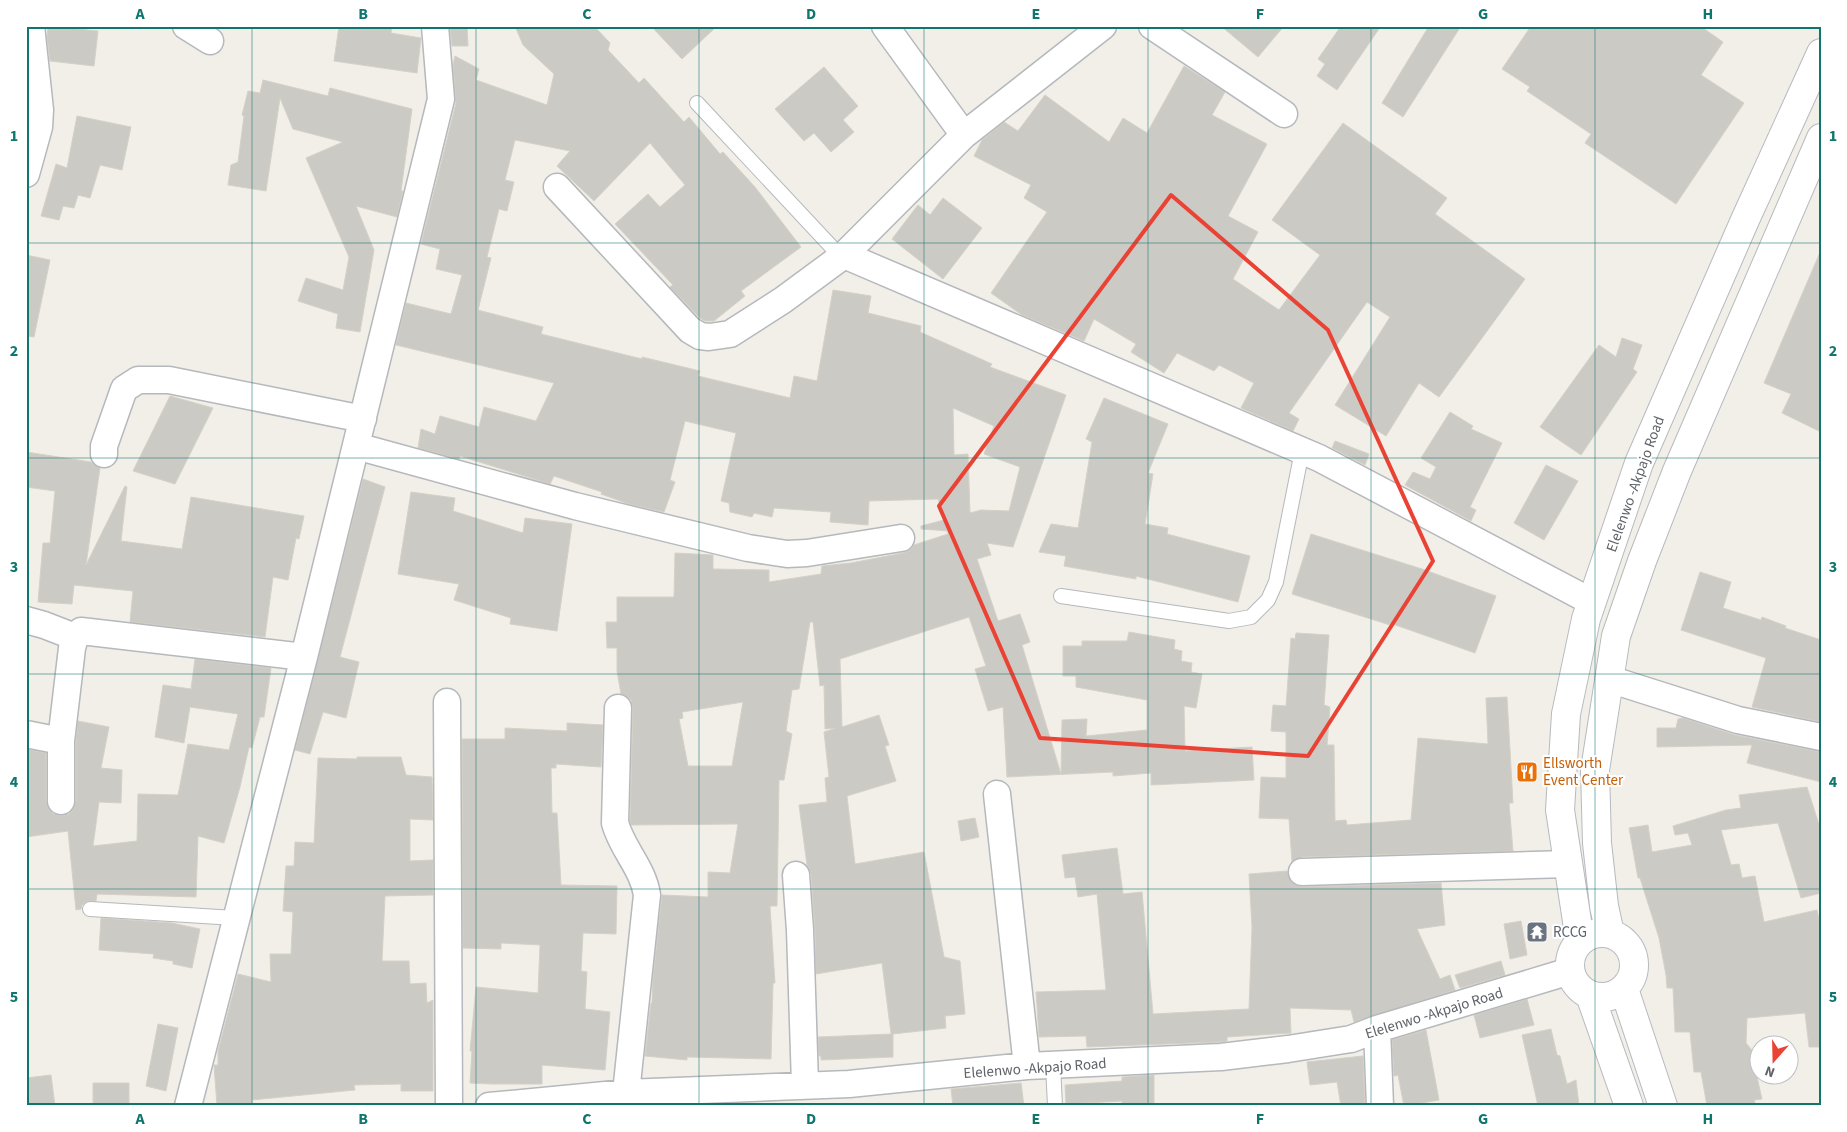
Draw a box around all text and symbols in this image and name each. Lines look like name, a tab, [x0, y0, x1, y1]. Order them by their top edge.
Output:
text: A	[134, 3, 145, 25]
text: B	[358, 3, 368, 25]
text: C	[582, 3, 592, 25]
text: D	[806, 3, 816, 25]
text: E	[1032, 3, 1040, 25]
text: F	[1256, 3, 1264, 25]
text: G	[1478, 3, 1488, 25]
text: H	[1703, 3, 1713, 25]
text: 1	[10, 125, 18, 147]
text: 1	[1829, 125, 1837, 147]
text: 2	[10, 340, 18, 362]
text: 2	[1829, 340, 1837, 362]
street label: Elelenwo -Akpajo Road	[1601, 413, 1670, 555]
text: 3	[10, 556, 18, 578]
text: 3	[1829, 556, 1837, 578]
place label: Ellsworth Event Center	[1543, 753, 1624, 791]
restaurant icon: Ellsworth Event Center	[1515, 760, 1539, 784]
text: 4	[10, 771, 19, 793]
text: 4	[1829, 771, 1838, 793]
temple icon: RCCG	[1525, 920, 1549, 944]
place label: RCCG	[1553, 922, 1587, 943]
street label: Elelenwo -Akpajo Road	[1362, 982, 1506, 1044]
text: 5	[10, 986, 18, 1008]
text: 5	[1829, 986, 1837, 1008]
north arrow	[1750, 1034, 1800, 1084]
street label: Elelenwo -Akpajo Road	[963, 1053, 1107, 1084]
text: N	[1762, 1060, 1778, 1082]
text: A	[134, 1108, 145, 1130]
text: B	[358, 1108, 368, 1130]
text: C	[582, 1108, 592, 1130]
text: D	[806, 1108, 816, 1130]
text: E	[1032, 1108, 1040, 1130]
text: F	[1256, 1108, 1264, 1130]
text: G	[1478, 1108, 1488, 1130]
text: H	[1703, 1108, 1713, 1130]

